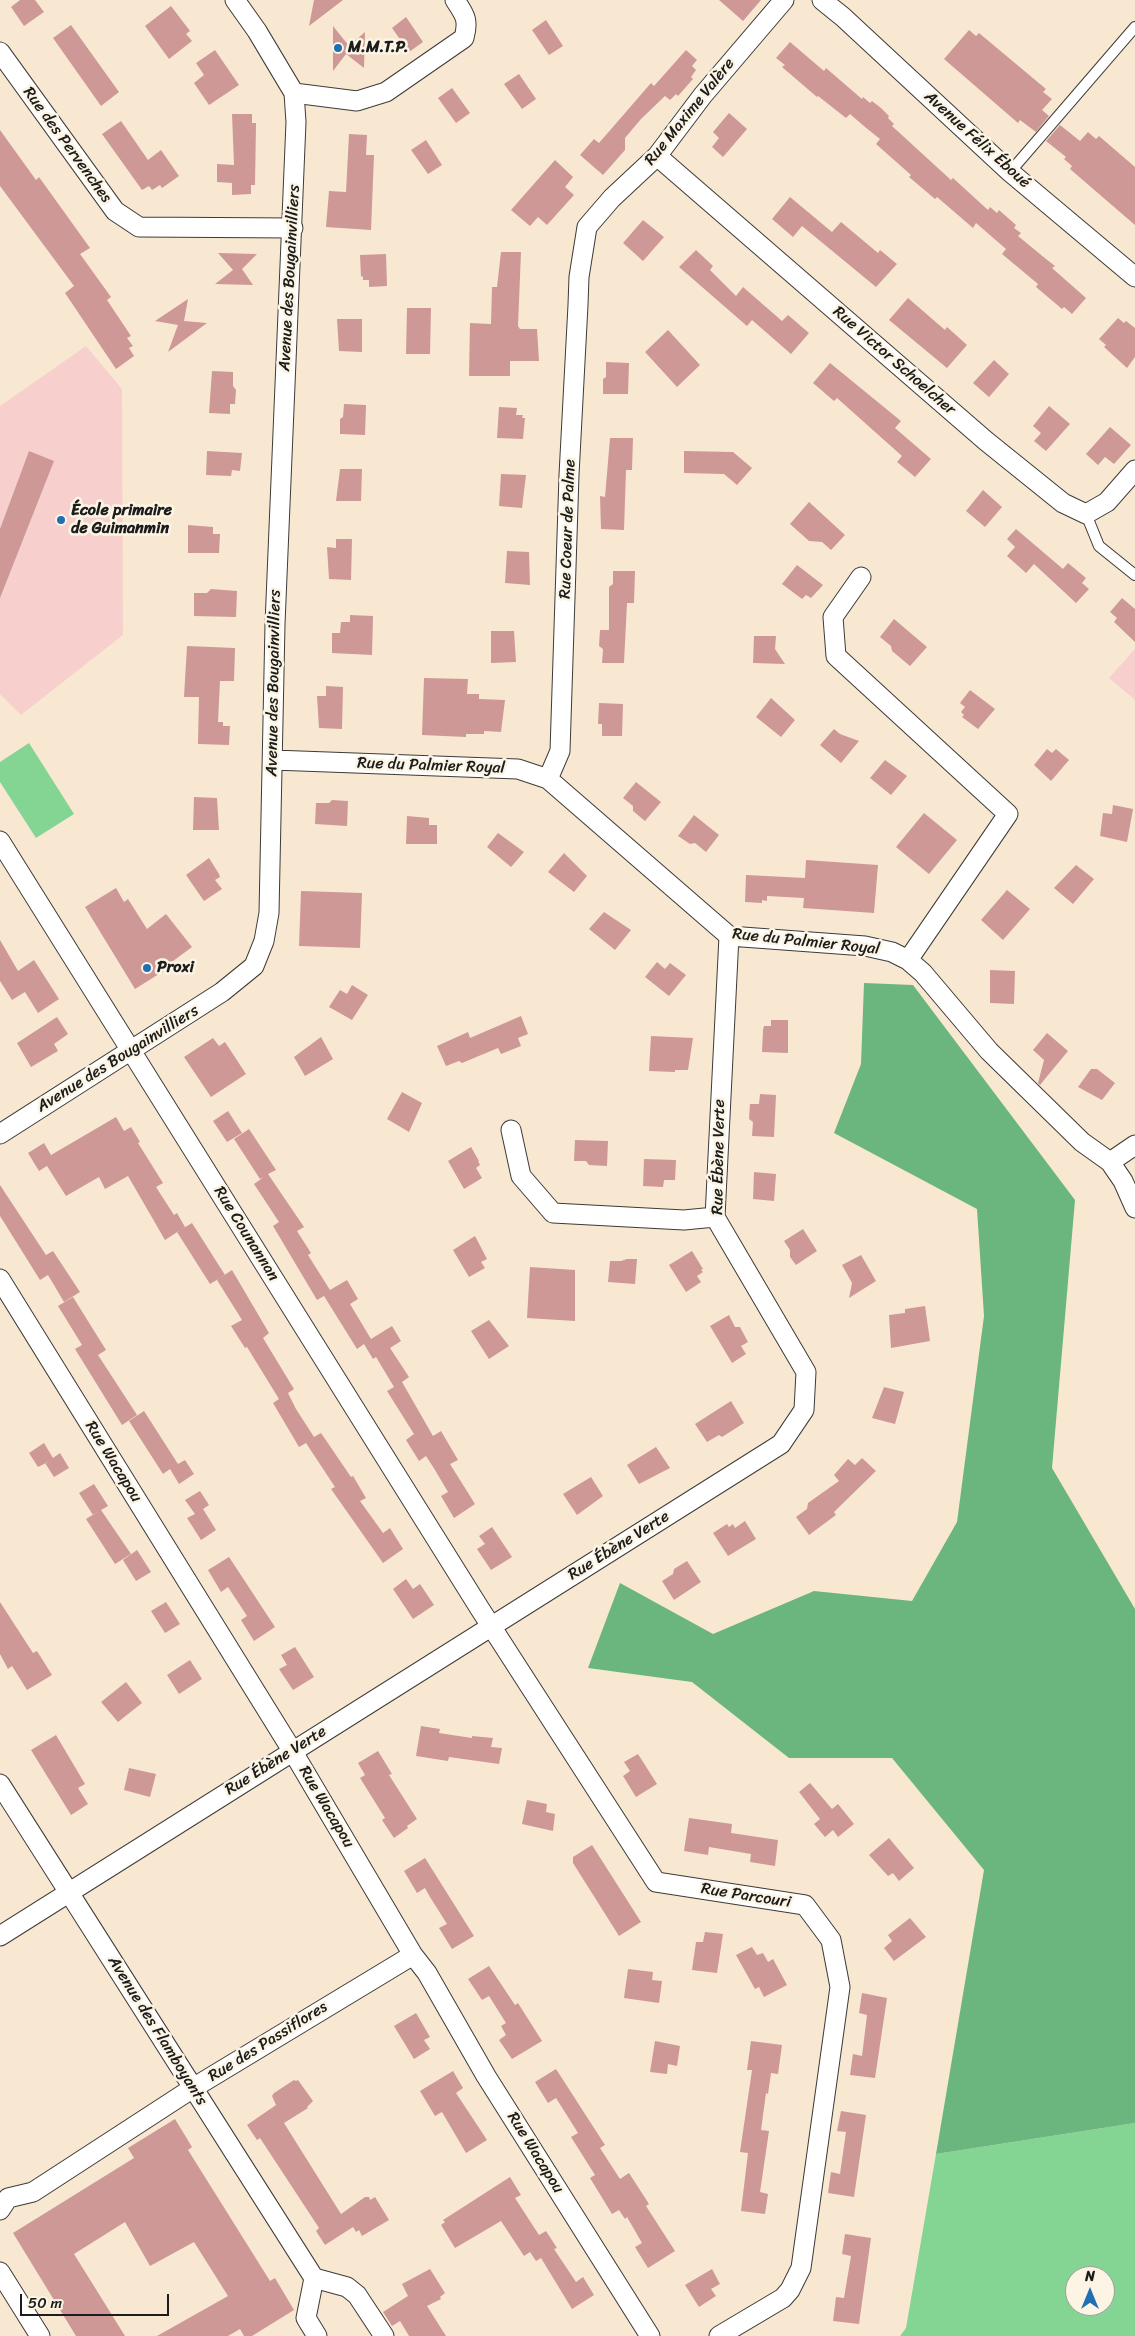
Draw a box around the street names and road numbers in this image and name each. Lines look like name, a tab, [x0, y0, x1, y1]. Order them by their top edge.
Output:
street label: Rue Maxime Valère	[641, 54, 739, 170]
street label: Rue des Pervenches	[19, 83, 115, 207]
street label: Avenue Félix Éboué	[920, 87, 1034, 193]
street label: Avenue des Bougainvilliers	[276, 184, 304, 372]
street label: Rue Victor Schoelcher	[829, 302, 959, 420]
street label: Rue Coeur de Palme	[556, 459, 580, 599]
street label: Avenue des Bougainvilliers	[263, 589, 285, 777]
street label: Rue du Palmier Royal	[357, 754, 505, 778]
street label: Rue du Palmier Royal	[731, 925, 881, 959]
street label: Avenue des Bougainvilliers	[34, 1001, 202, 1117]
street label: Rue Ébène Verte	[708, 1099, 730, 1215]
street label: Rue Counannan	[209, 1183, 283, 1285]
street label: Rue Wacapou	[80, 1418, 146, 1506]
street label: Rue Ébène Verte	[565, 1507, 673, 1585]
street label: Rue Ébène Verte	[222, 1722, 330, 1800]
street label: Rue Wacapou	[294, 1763, 358, 1851]
street label: Rue Parcouri	[700, 1879, 792, 1913]
street label: Avenue des Flamboyants	[103, 1953, 211, 2109]
street label: Rue des Passiflores	[205, 1998, 331, 2086]
street label: Rue Wacapou	[502, 2109, 568, 2197]

